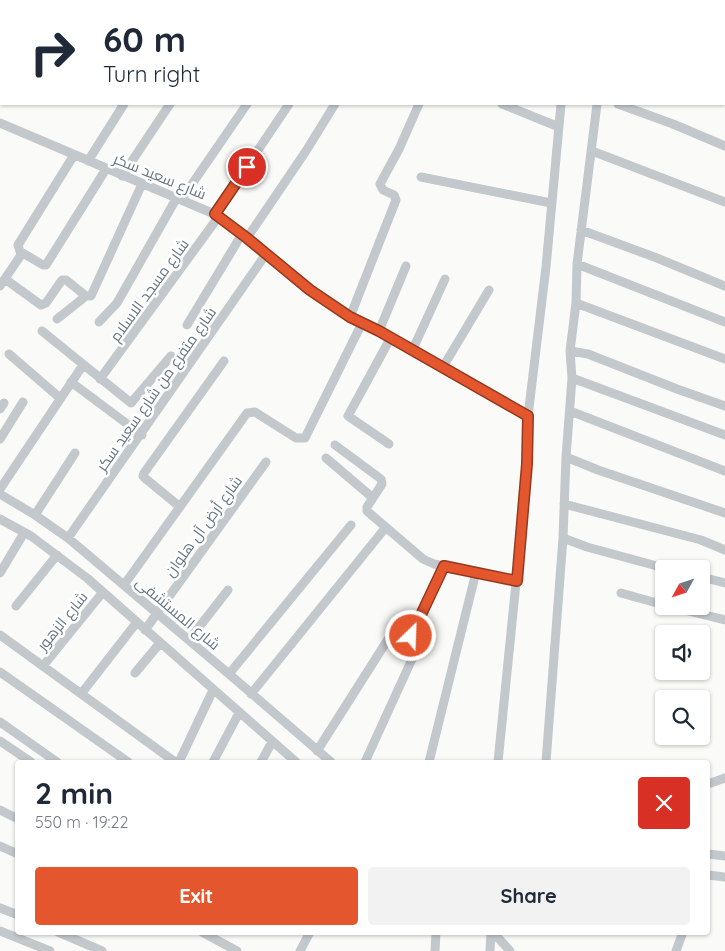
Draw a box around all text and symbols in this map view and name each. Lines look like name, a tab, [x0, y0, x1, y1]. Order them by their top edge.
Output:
text: 60 m	[103, 17, 186, 61]
icon: right	[20, 20, 85, 85]
text: Turn right	[103, 60, 200, 88]
pin	[226, 146, 268, 188]
street label: شارع سعيد سكر	[109, 148, 209, 205]
icon: arrive	[233, 153, 261, 181]
street label: شارع مسجد الاسلام	[105, 235, 194, 346]
street label: شارع متفرع من شارع سعيد سكر	[91, 303, 222, 477]
street label: شارع أرض آل هلوان	[160, 472, 248, 581]
north arrow	[655, 560, 710, 615]
map controls	[655, 560, 710, 745]
street label: شارع المستشفى	[131, 572, 224, 655]
street label: شارع الزهور	[32, 588, 93, 656]
position arrow	[384, 609, 436, 661]
button: sound	[655, 625, 710, 680]
button: search	[655, 690, 710, 745]
text: 2 min	[35, 774, 113, 812]
button: close	[638, 777, 690, 829]
text: 550 m · 19:22	[35, 812, 128, 832]
button: Exit	[35, 867, 358, 925]
button: Share	[368, 867, 690, 925]

